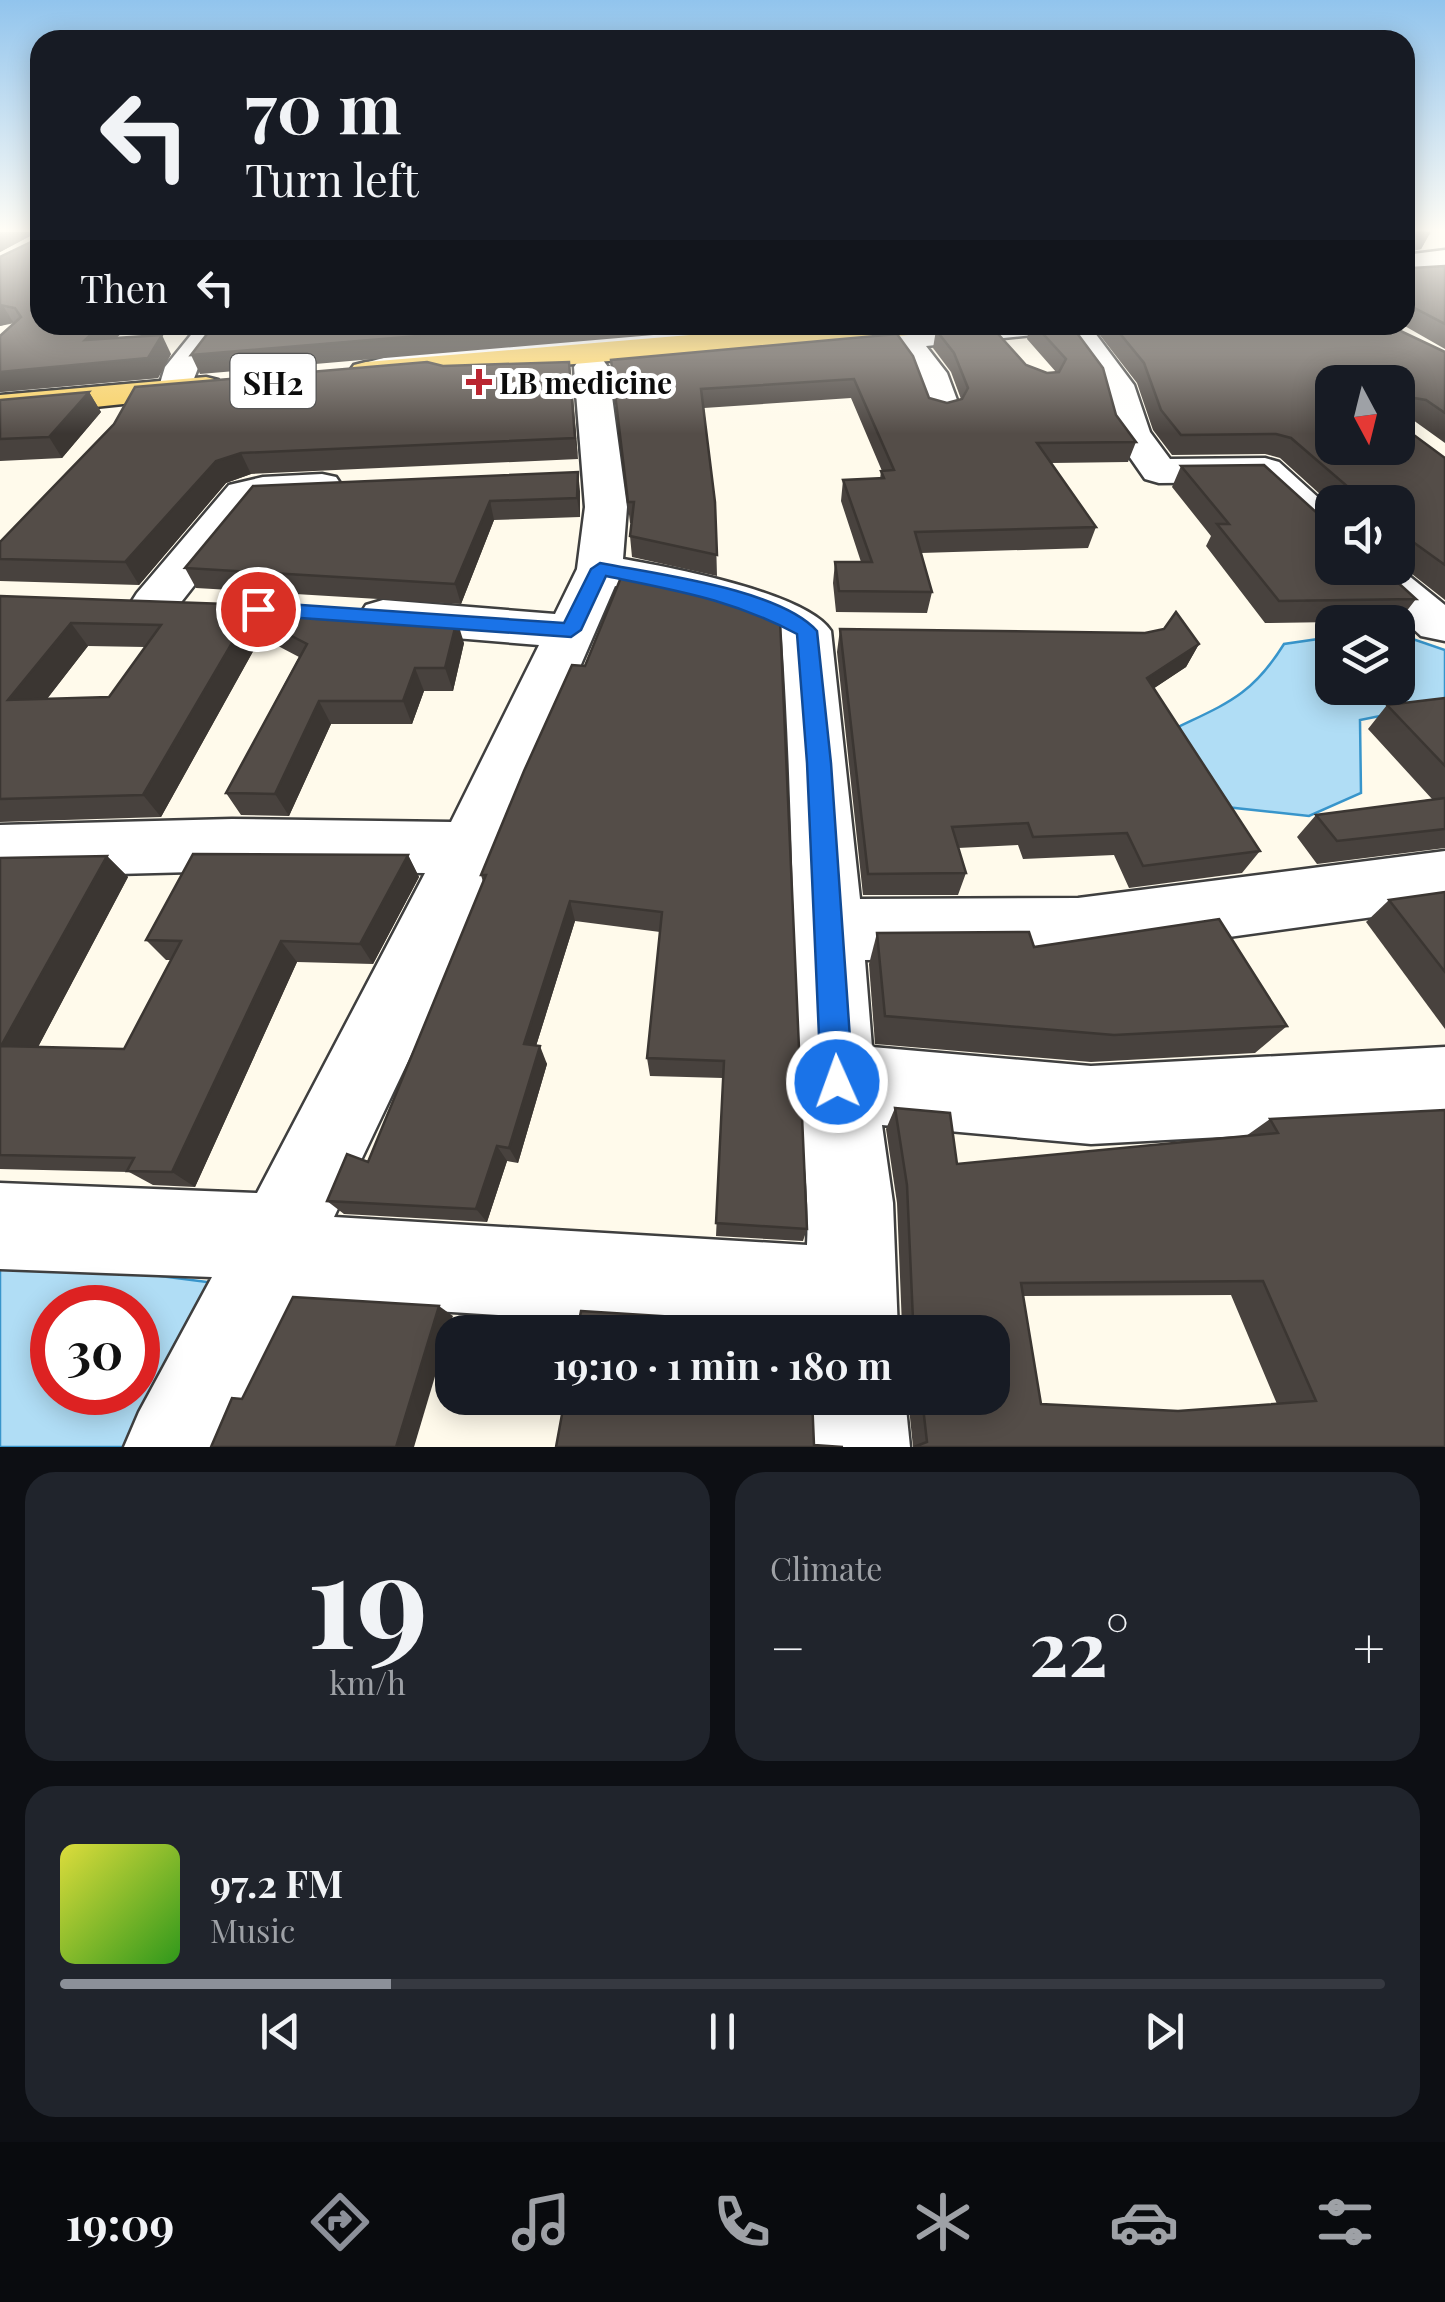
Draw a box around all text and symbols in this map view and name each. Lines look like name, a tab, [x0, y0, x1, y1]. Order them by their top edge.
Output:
text: 70 m	[245, 58, 402, 152]
icon: left	[80, 70, 210, 200]
text: Turn left	[245, 148, 419, 208]
icon: left	[188, 260, 243, 315]
text: Then	[80, 262, 168, 313]
road number: SH2	[230, 354, 316, 408]
place label: LB medicine	[499, 362, 672, 402]
north arrow	[1315, 365, 1415, 465]
map controls	[1315, 365, 1415, 705]
marker: LB medicine	[468, 371, 490, 393]
button: sound	[1315, 485, 1415, 585]
pin	[216, 567, 301, 652]
icon: arrive	[231, 582, 286, 637]
button: layers	[1315, 605, 1415, 705]
position arrow	[785, 1030, 889, 1134]
speed limit sign: 30	[30, 1285, 160, 1415]
text: 19:10 · 1 min · 180 m	[553, 1339, 892, 1390]
text: 19	[307, 1508, 428, 1682]
text: Climate	[770, 1546, 882, 1589]
text: 22°	[1029, 1595, 1129, 1695]
text: −	[770, 1609, 806, 1683]
text: +	[1353, 1609, 1385, 1683]
text: km/h	[329, 1660, 406, 1703]
text: 97.2 FM	[210, 1857, 343, 1908]
text: Music	[210, 1908, 295, 1951]
icon: previous	[253, 2004, 308, 2059]
icon: pause	[695, 2004, 750, 2059]
icon: next	[1137, 2004, 1192, 2059]
icon: directions	[305, 2187, 375, 2257]
icon: music	[506, 2187, 576, 2257]
icon: phone	[707, 2187, 777, 2257]
icon: climate	[908, 2187, 978, 2257]
icon: car	[1109, 2187, 1179, 2257]
icon: filters	[1310, 2187, 1380, 2257]
text: 19:09	[65, 2192, 175, 2252]

